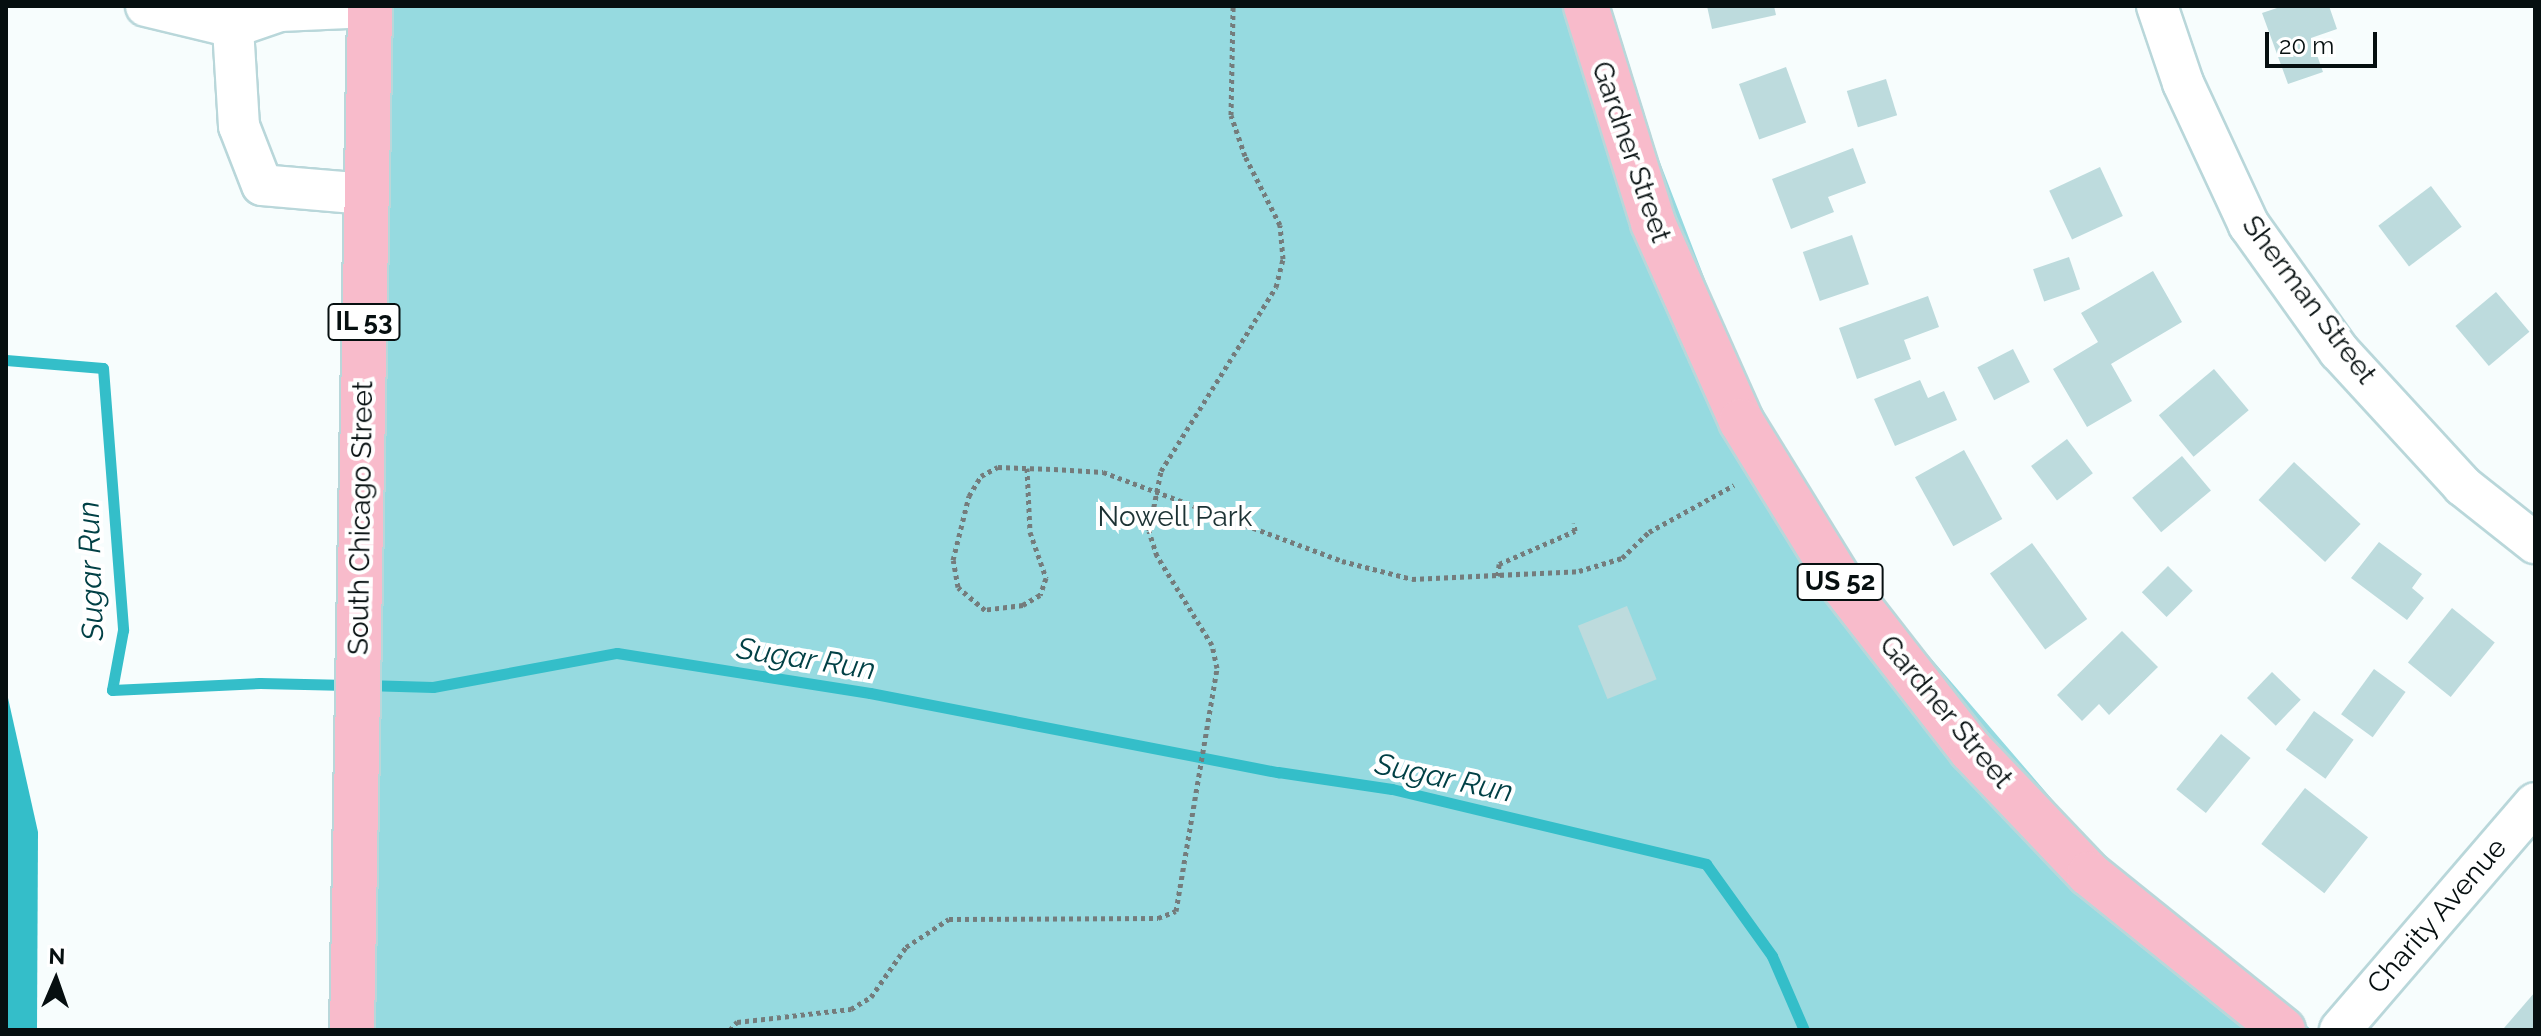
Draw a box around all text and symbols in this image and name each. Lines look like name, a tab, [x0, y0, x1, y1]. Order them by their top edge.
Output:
scale bar	[2269, 16, 2381, 66]
text: 20 m	[2279, 31, 2334, 60]
street label: Gardner Street	[1584, 57, 1678, 247]
street label: Sherman Street	[2235, 209, 2383, 391]
road number: IL 53	[326, 300, 402, 344]
street label: South Chicago Street	[342, 381, 380, 655]
water label: Sugar Run	[71, 500, 111, 642]
park label: Nowell Park	[1097, 500, 1253, 534]
road number: US 52	[1796, 560, 1884, 604]
street label: Gardner Street	[1872, 629, 2020, 795]
water label: Sugar Run	[734, 630, 878, 688]
water label: Sugar Run	[1372, 746, 1516, 810]
street label: Charity Avenue	[2360, 831, 2514, 1001]
north arrow	[16, 940, 96, 1020]
text: N	[48, 943, 66, 969]

